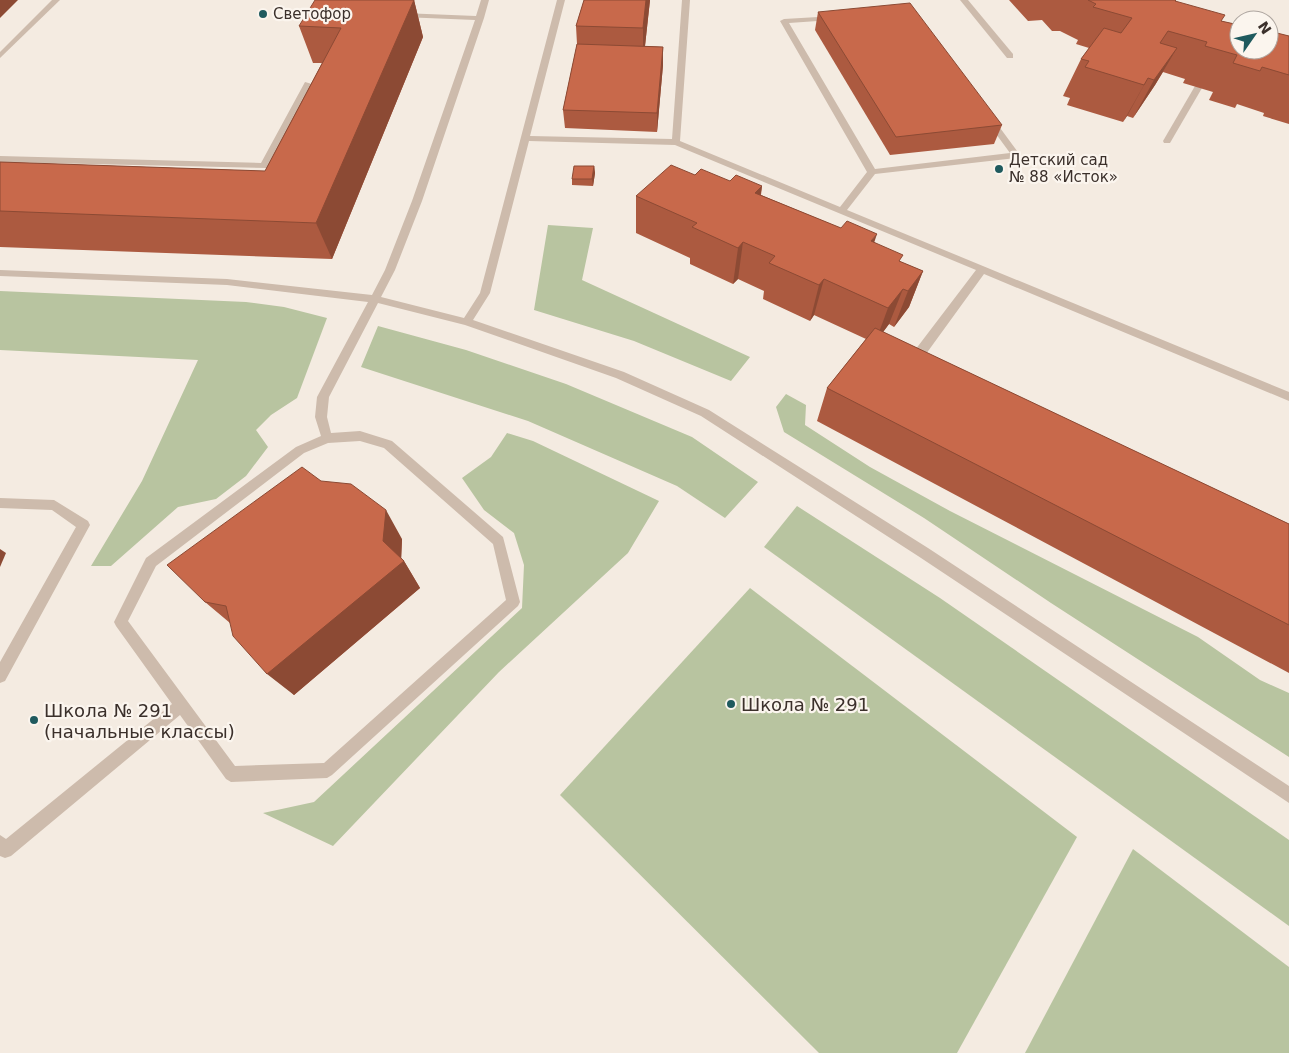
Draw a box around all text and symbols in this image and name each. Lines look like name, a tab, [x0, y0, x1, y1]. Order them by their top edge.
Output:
place label: Светофор	[273, 5, 351, 23]
marker: Светофор	[257, 8, 269, 20]
north arrow	[1229, 10, 1279, 60]
text: N	[1255, 18, 1275, 37]
place label: Детский сад № 88 «Исток»	[1009, 151, 1118, 186]
marker: Детский сад № 88 «Исток»	[993, 163, 1005, 175]
place label: Школа № 291	[741, 694, 869, 715]
marker: Школа № 291	[725, 698, 737, 710]
place label: Школа № 291 (начальные классы)	[44, 700, 235, 742]
marker: Школа № 291 (начальные классы)	[28, 714, 40, 726]

